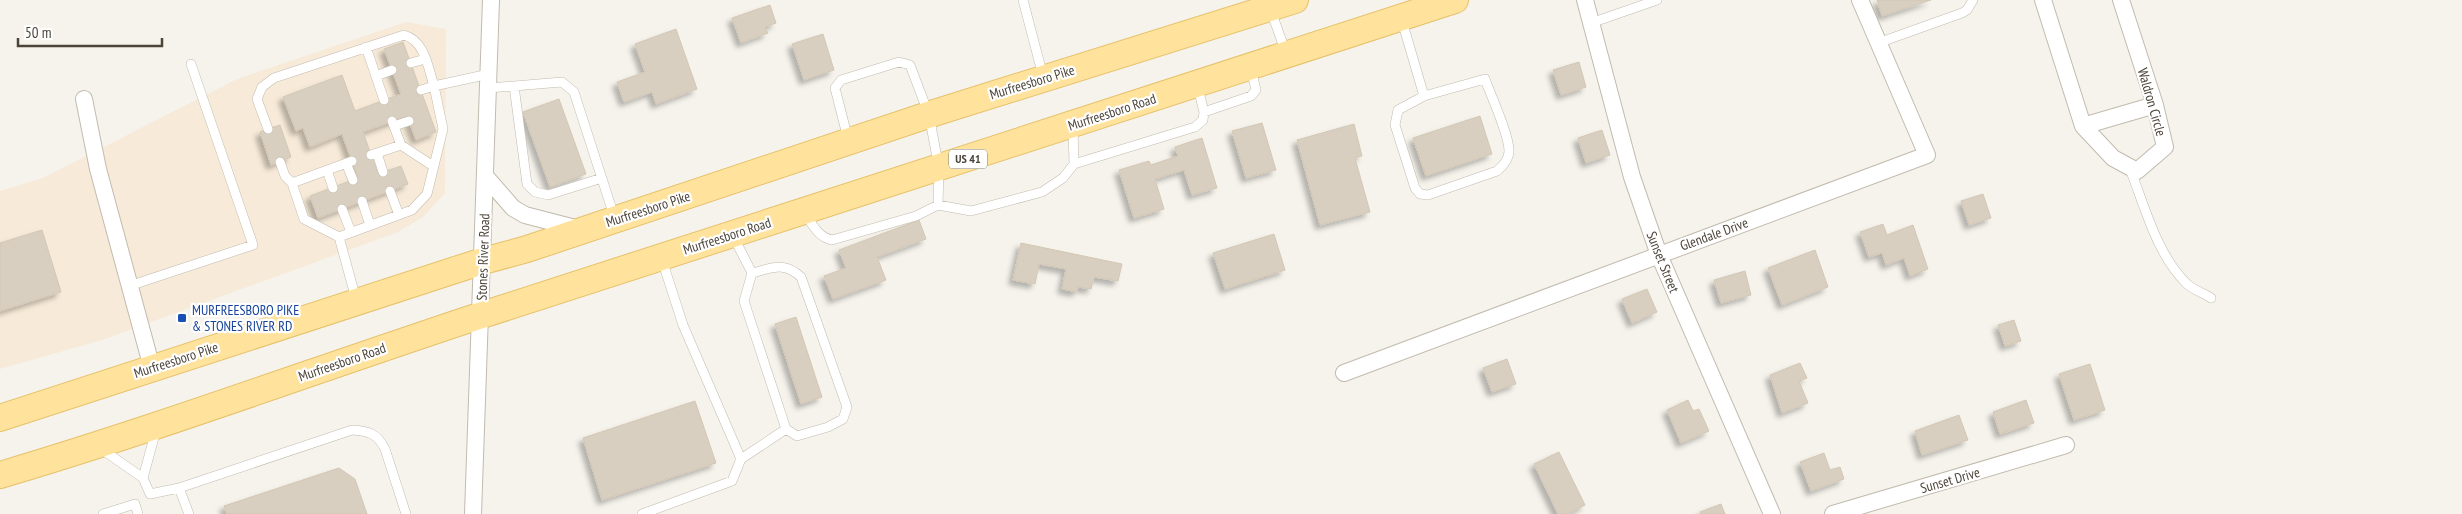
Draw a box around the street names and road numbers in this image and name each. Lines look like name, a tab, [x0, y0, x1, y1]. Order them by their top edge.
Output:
street label: Murfreesboro Pike	[987, 60, 1077, 103]
street label: Waldron Circle	[2134, 66, 2170, 138]
street label: Murfreesboro Road	[1066, 89, 1158, 135]
road number: US 41	[949, 150, 987, 168]
street label: Murfreesboro Pike	[603, 187, 693, 231]
street label: Stones River Road	[472, 213, 494, 301]
street label: Murfreesboro Road	[681, 213, 773, 259]
street label: Glendale Drive	[1677, 213, 1751, 255]
street label: Sunset Street	[1643, 229, 1683, 295]
street label: Murfreesboro Pike	[131, 338, 221, 382]
street label: Murfreesboro Road	[296, 339, 388, 385]
street label: Sunset Drive	[1918, 463, 1982, 497]

